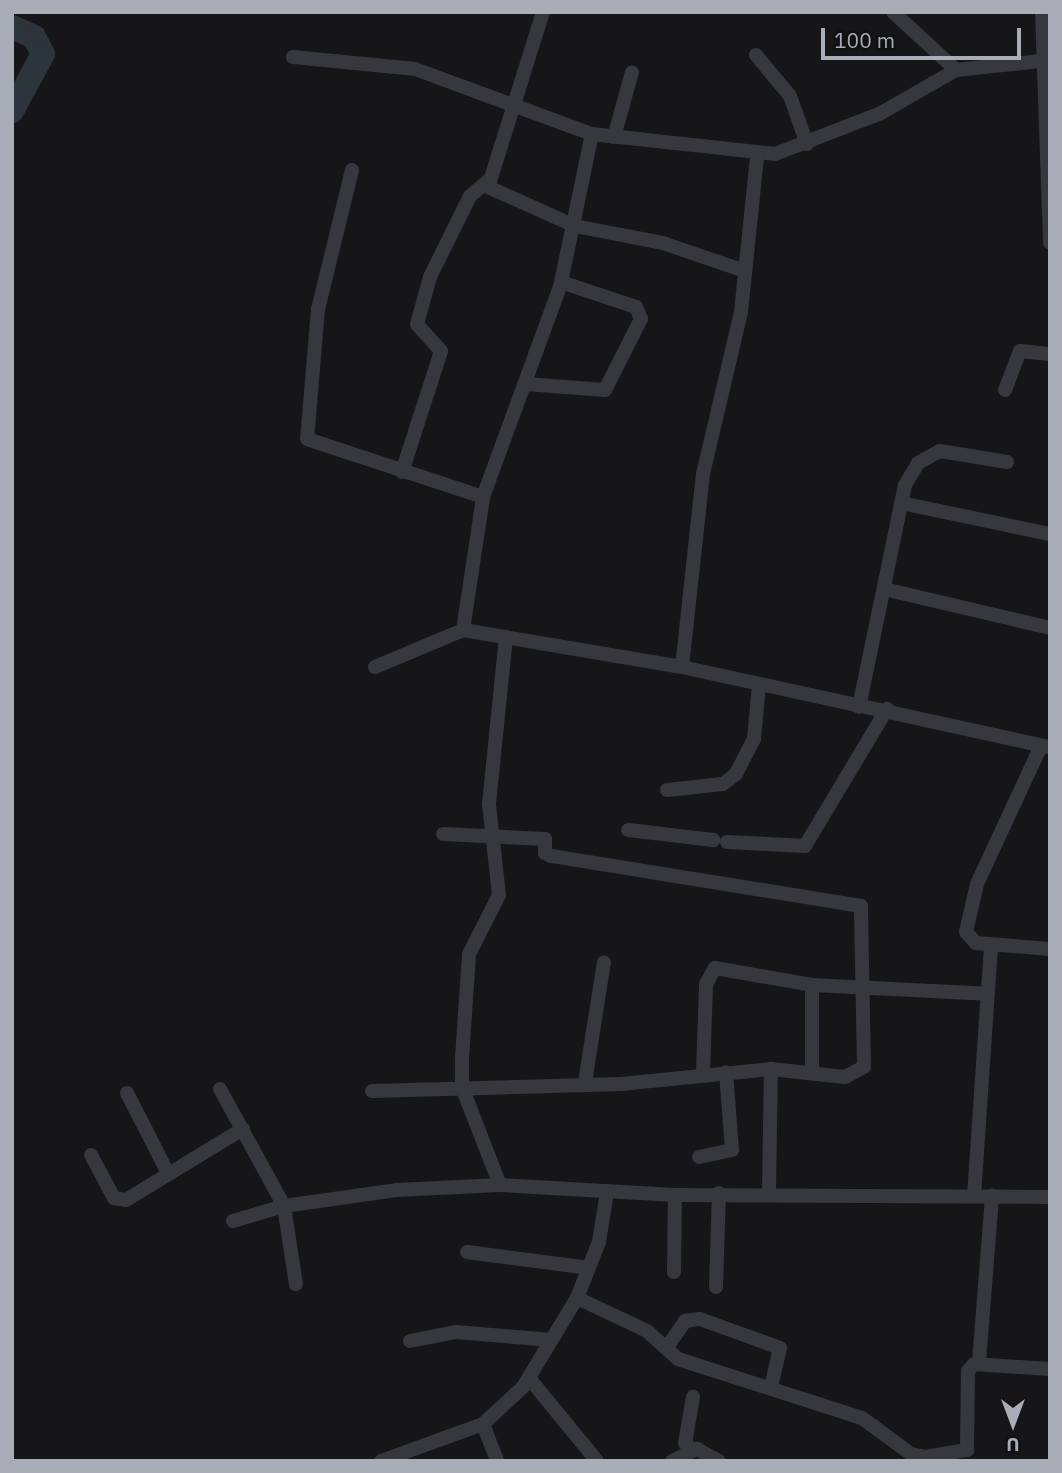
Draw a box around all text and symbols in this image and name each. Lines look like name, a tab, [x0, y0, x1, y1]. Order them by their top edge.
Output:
scale bar	[824, 14, 1024, 58]
text: 100 m	[834, 26, 895, 54]
north arrow	[978, 1389, 1048, 1459]
text: U	[1006, 1433, 1020, 1457]

